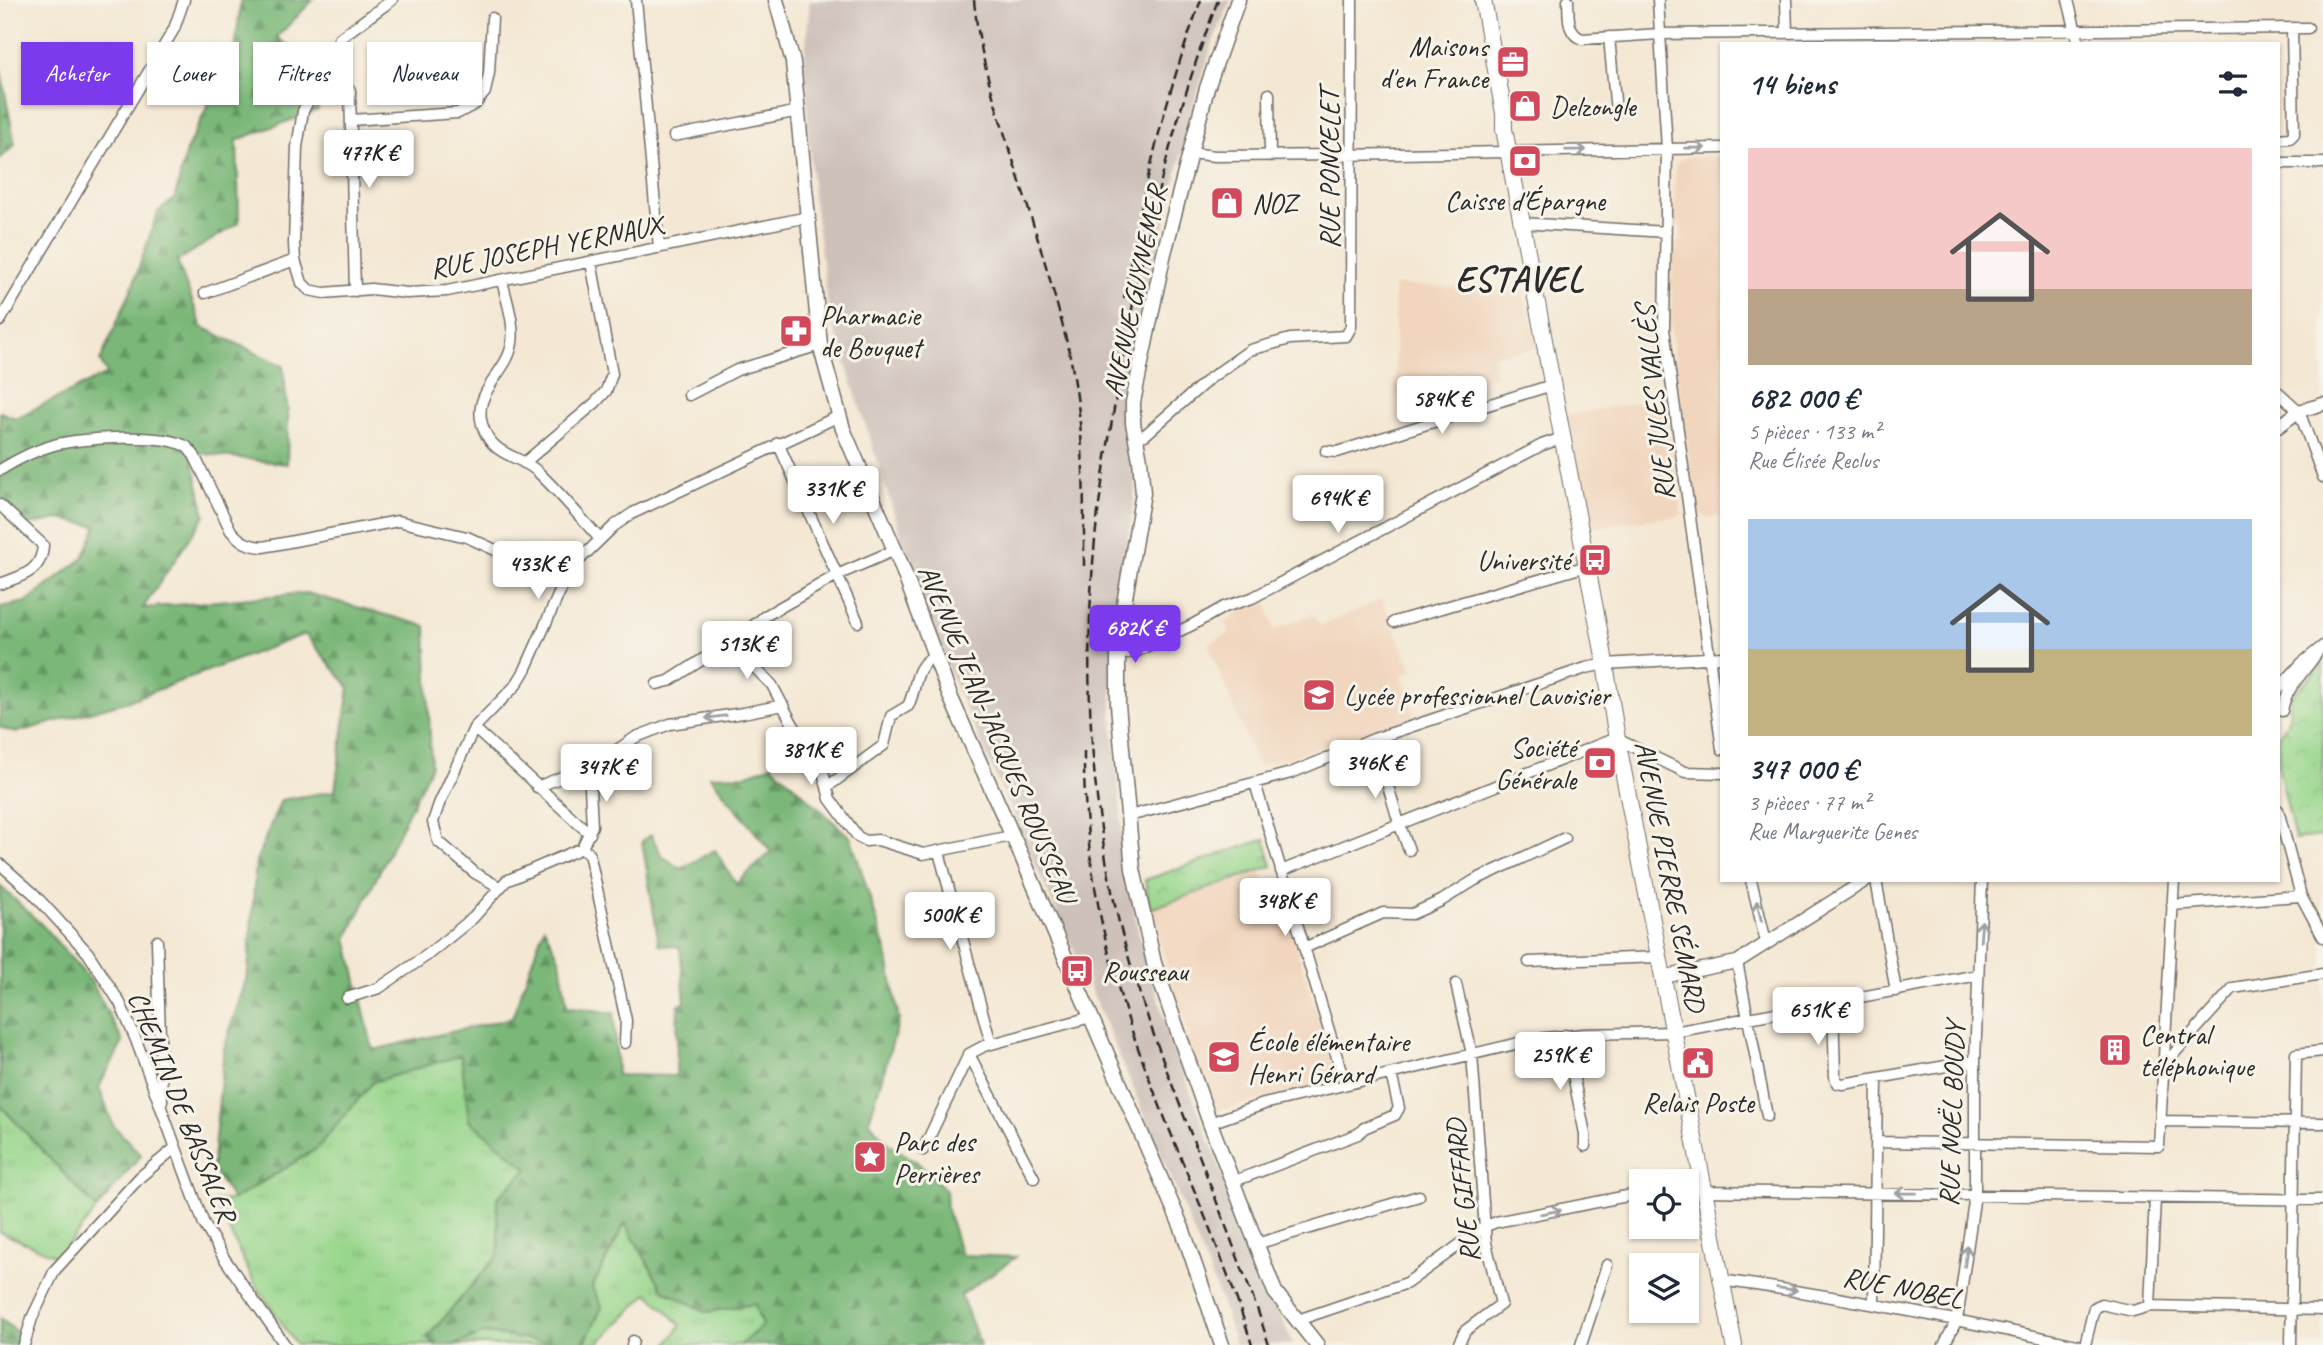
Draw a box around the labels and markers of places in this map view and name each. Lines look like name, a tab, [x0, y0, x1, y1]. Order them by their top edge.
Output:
place label: Maisons d'en France	[1380, 29, 1490, 96]
office icon: Maisons d'en France	[1494, 43, 1532, 81]
shop icon: Delzongle	[1506, 87, 1544, 125]
place label: Delzongle	[1550, 89, 1638, 124]
pin: 477K €	[312, 130, 426, 190]
bank icon: Caisse d'Épargne	[1506, 142, 1544, 180]
place label: Caisse d'Épargne	[1445, 183, 1607, 218]
shop icon: NOZ	[1208, 184, 1246, 222]
place label: NOZ	[1252, 186, 1301, 221]
place label: Pharmacie de Bouquet	[820, 298, 925, 365]
pharmacy icon: Pharmacie de Bouquet	[777, 312, 815, 350]
pin: 584K €	[1385, 376, 1499, 436]
pin: 331K €	[776, 466, 890, 526]
pin: 694K €	[1281, 476, 1395, 535]
bus stop icon: Université	[1576, 541, 1614, 579]
pin: 433K €	[481, 542, 595, 601]
place label: Université	[1477, 543, 1574, 578]
pin: 682K €	[1078, 606, 1192, 665]
pin: 513K €	[690, 622, 804, 681]
school or university icon: Lycée professionnel Lavoisier	[1300, 676, 1338, 714]
place label: Lycée professionnel Lavoisier	[1344, 678, 1612, 713]
pin: 381K €	[754, 728, 868, 787]
place label: Société Générale	[1496, 730, 1580, 797]
pin: 346K €	[1318, 740, 1432, 800]
pin: 347K €	[549, 744, 663, 804]
bank icon: Société Générale	[1581, 744, 1619, 782]
pin: 348K €	[1228, 878, 1342, 938]
pin: 500K €	[893, 892, 1007, 952]
bus stop icon: Rousseau	[1058, 952, 1096, 990]
place label: Rousseau	[1102, 954, 1189, 989]
pin: 651K €	[1761, 988, 1875, 1047]
place label: Central téléphonique	[2140, 1017, 2255, 1084]
place label: École élémentaire Henri Gérard	[1248, 1024, 1411, 1091]
building icon: Central téléphonique	[2096, 1031, 2134, 1069]
pin: 259K €	[1503, 1032, 1617, 1092]
school or university icon: École élémentaire Henri Gérard	[1205, 1038, 1243, 1076]
public building icon: Relais Poste	[1679, 1044, 1717, 1082]
place label: Relais Poste	[1642, 1085, 1756, 1120]
place label: Parc des Perrières	[894, 1124, 981, 1191]
place icon: Parc des Perrières	[851, 1138, 889, 1176]

